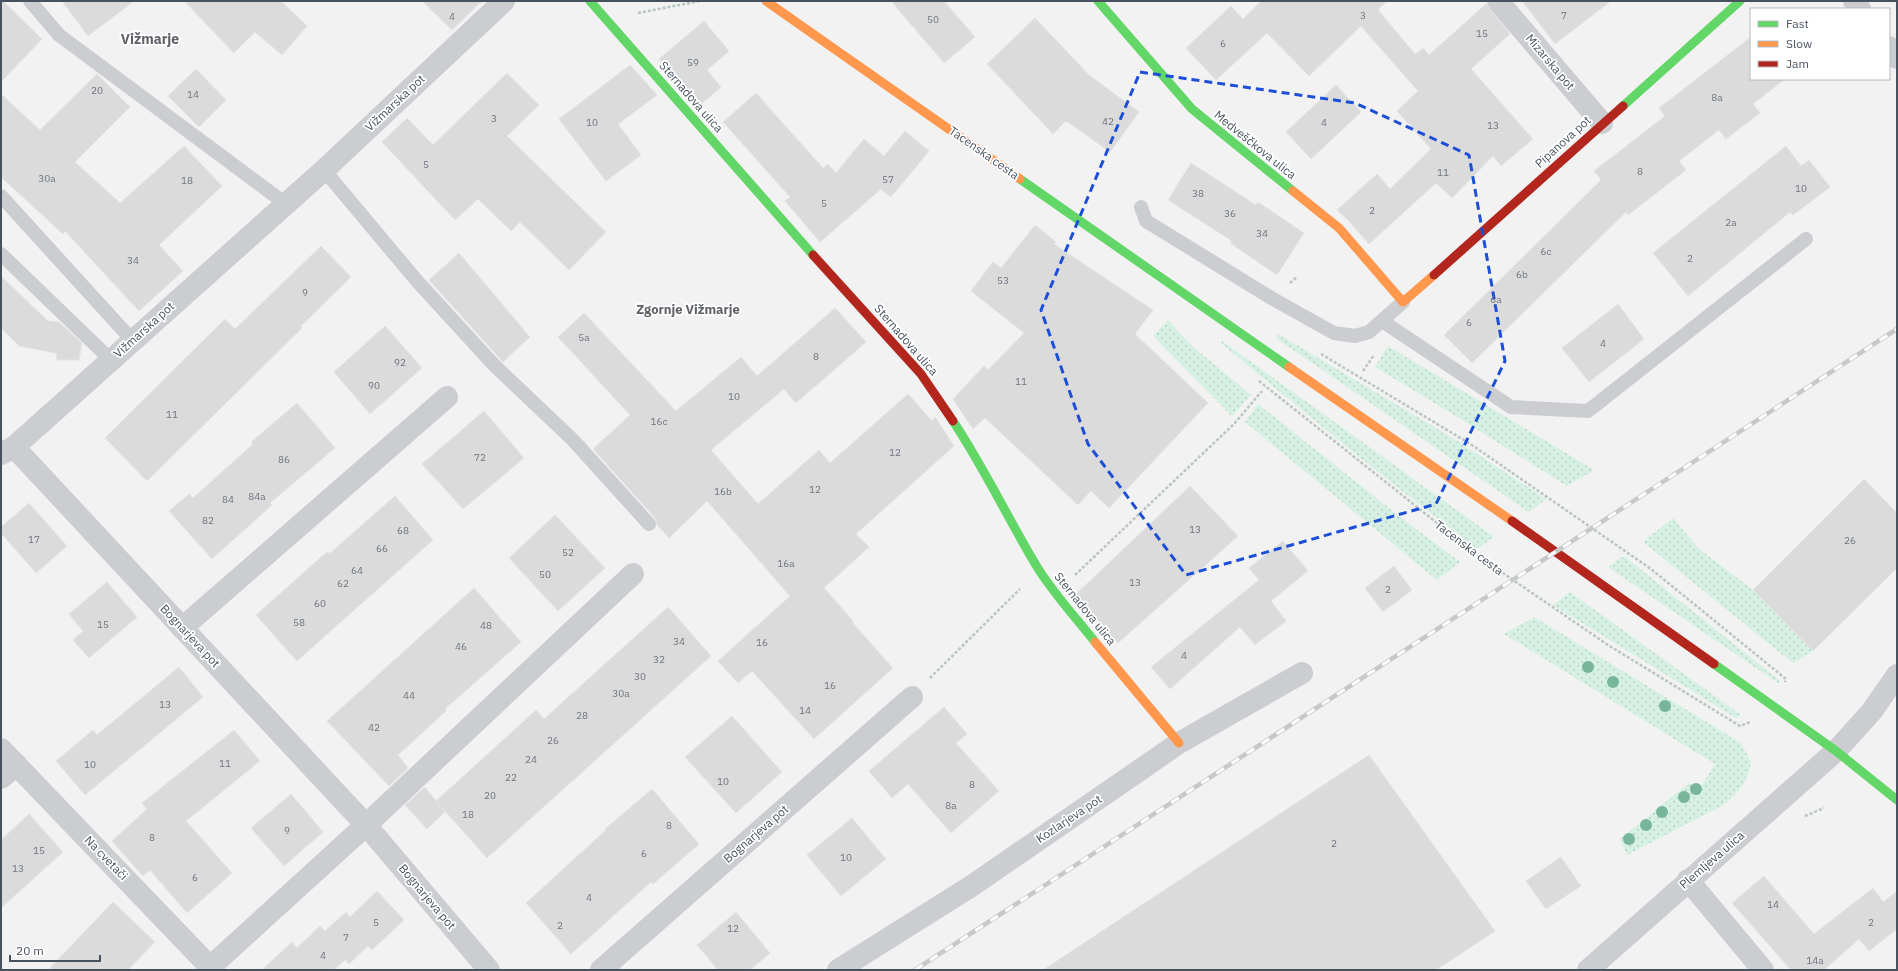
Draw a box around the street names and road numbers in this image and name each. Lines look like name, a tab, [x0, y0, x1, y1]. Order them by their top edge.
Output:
street label: Mizarska pot	[1523, 31, 1578, 93]
street label: Sternadova ulica	[656, 58, 727, 136]
street label: Vižmarska pot	[362, 71, 428, 134]
street label: Medveščkova ulica	[1211, 107, 1300, 183]
street label: Pipanova pot	[1532, 113, 1594, 171]
street label: Tacenska cesta	[946, 123, 1023, 183]
street label: Vižmarska pot	[110, 298, 177, 361]
street label: Sternadova ulica	[871, 301, 942, 379]
street label: Tacenska cesta	[1432, 517, 1507, 579]
street label: Sternadova ulica	[1051, 569, 1120, 649]
street label: Bognarjeva pot	[157, 601, 223, 670]
street label: Kozlarjeva pot	[1033, 791, 1104, 846]
street label: Bognarjeva pot	[720, 801, 791, 866]
street label: Plemljeva ulica	[1676, 827, 1748, 892]
street label: Na cvetači	[82, 832, 131, 883]
street label: Bognarjeva pot	[396, 861, 459, 933]

